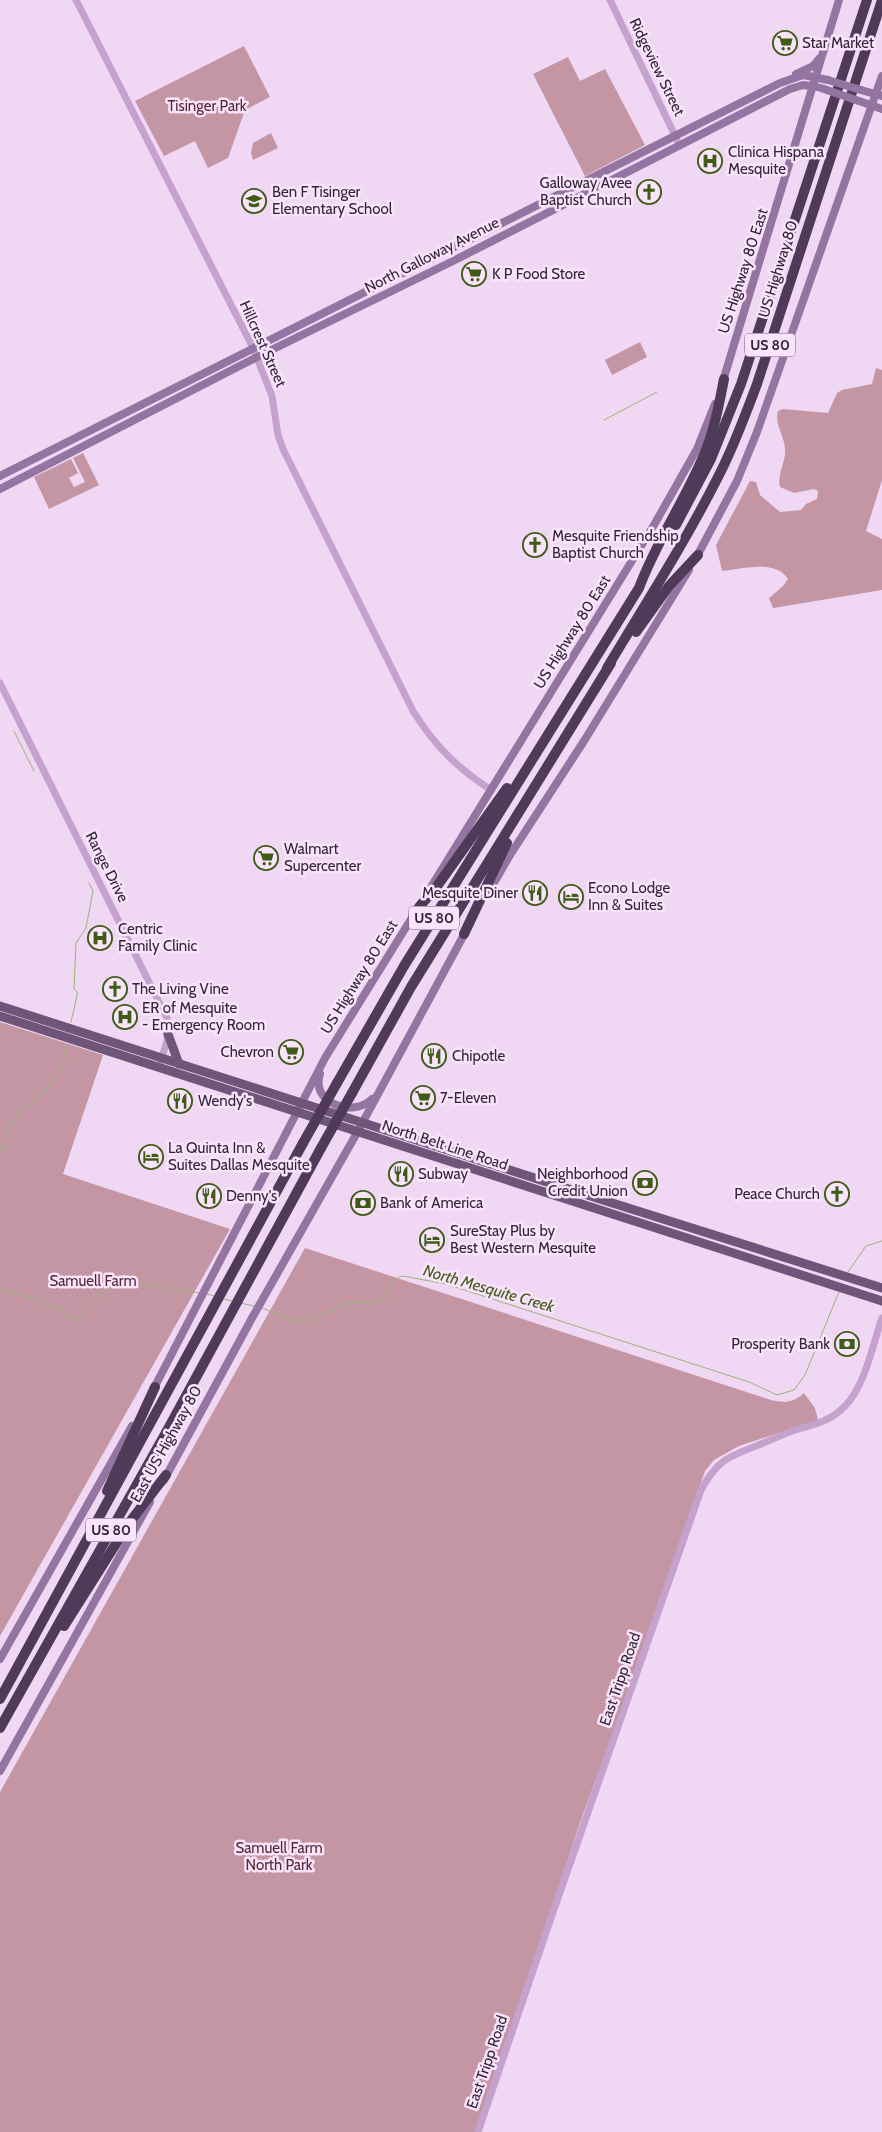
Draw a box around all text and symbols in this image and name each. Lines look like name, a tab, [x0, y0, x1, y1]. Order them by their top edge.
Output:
street label: Ridgeview Street	[626, 15, 688, 119]
supermarket icon: Star Market	[772, 30, 798, 56]
place label: Star Market	[802, 34, 874, 52]
park label: Tisinger Park	[167, 97, 247, 115]
place label: Clinica Hispana Mesquite	[728, 143, 825, 178]
hospital icon: Clinica Hispana Mesquite	[697, 148, 723, 174]
place label: Galloway Avee Baptist Church	[540, 174, 632, 209]
church icon: Galloway Avee Baptist Church	[636, 179, 662, 205]
place label: Ben F Tisinger Elementary School	[272, 183, 393, 218]
school or university icon: Ben F Tisinger Elementary School	[241, 188, 267, 214]
street label: US Highway 80 East	[714, 206, 772, 336]
street label: North Galloway Avenue	[362, 213, 503, 297]
street label: US Highway 80	[755, 218, 801, 320]
supermarket icon: K P Food Store	[461, 261, 487, 287]
place label: K P Food Store	[492, 265, 586, 283]
street label: Hillcrest Street	[236, 298, 290, 390]
road number: US 80	[745, 334, 795, 356]
place label: Mesquite Friendship Baptist Church	[552, 527, 679, 562]
church icon: Mesquite Friendship Baptist Church	[522, 532, 548, 558]
street label: US Highway 80 East	[530, 572, 614, 692]
street label: Range Drive	[82, 829, 133, 906]
place label: Walmart Supercenter	[284, 840, 361, 875]
supermarket icon: Walmart Supercenter	[253, 845, 279, 871]
place label: Econo Lodge Inn & Suites	[588, 879, 670, 914]
restaurant icon: Mesquite Diner	[522, 880, 548, 906]
place label: Mesquite Diner	[422, 884, 518, 902]
hotel icon: Econo Lodge Inn & Suites	[558, 884, 584, 910]
road number: US 80	[409, 906, 459, 930]
street label: US Highway 80 East	[317, 917, 401, 1037]
place label: Centric Family Clinic	[118, 920, 197, 955]
hospital icon: Centric Family Clinic	[87, 925, 113, 951]
church icon: The Living Vine	[102, 976, 128, 1002]
place label: The Living Vine	[132, 980, 229, 998]
place label: ER of Mesquite - Emergency Room	[142, 999, 265, 1034]
hospital icon: ER of Mesquite - Emergency Room	[112, 1004, 138, 1030]
supermarket icon: Chevron	[278, 1039, 304, 1065]
place label: Chevron	[220, 1043, 274, 1061]
restaurant icon: Chipotle	[421, 1043, 447, 1069]
place label: Chipotle	[452, 1047, 506, 1065]
supermarket icon: 7-Eleven	[410, 1085, 436, 1111]
restaurant icon: Wendy's	[167, 1088, 193, 1114]
place label: 7-Eleven	[440, 1089, 496, 1107]
place label: Wendy's	[198, 1092, 252, 1110]
street label: North Belt Line Road	[380, 1116, 510, 1174]
place label: La Quinta Inn & Suites Dallas Mesquite	[168, 1139, 310, 1174]
hotel icon: La Quinta Inn & Suites Dallas Mesquite	[138, 1144, 164, 1170]
restaurant icon: Subway	[388, 1161, 414, 1187]
place label: Subway	[418, 1165, 468, 1183]
place label: Neighborhood Credit Union	[537, 1165, 628, 1200]
bank icon: Neighborhood Credit Union	[632, 1170, 658, 1196]
church icon: Peace Church	[824, 1181, 850, 1207]
restaurant icon: Denny's	[196, 1183, 222, 1209]
place label: Peace Church	[734, 1185, 820, 1203]
place label: Denny's	[226, 1187, 277, 1205]
bank icon: Bank of America	[350, 1190, 376, 1216]
place label: Bank of America	[380, 1194, 484, 1212]
place label: SureStay Plus by Best Western Mesquite	[450, 1222, 596, 1257]
hotel icon: SureStay Plus by Best Western Mesquite	[419, 1227, 445, 1253]
water label: North Mesquite Creek	[421, 1261, 558, 1317]
park label: Samuell Farm	[49, 1272, 137, 1290]
bank icon: Prosperity Bank	[834, 1331, 860, 1357]
place label: Prosperity Bank	[731, 1335, 830, 1353]
street label: East US Highway 80	[126, 1383, 206, 1505]
road number: US 80	[86, 1518, 136, 1542]
street label: East Tripp Road	[596, 1630, 644, 1728]
park label: Samuell Farm North Park	[235, 1839, 323, 1874]
street label: East Tripp Road	[463, 2013, 511, 2111]

